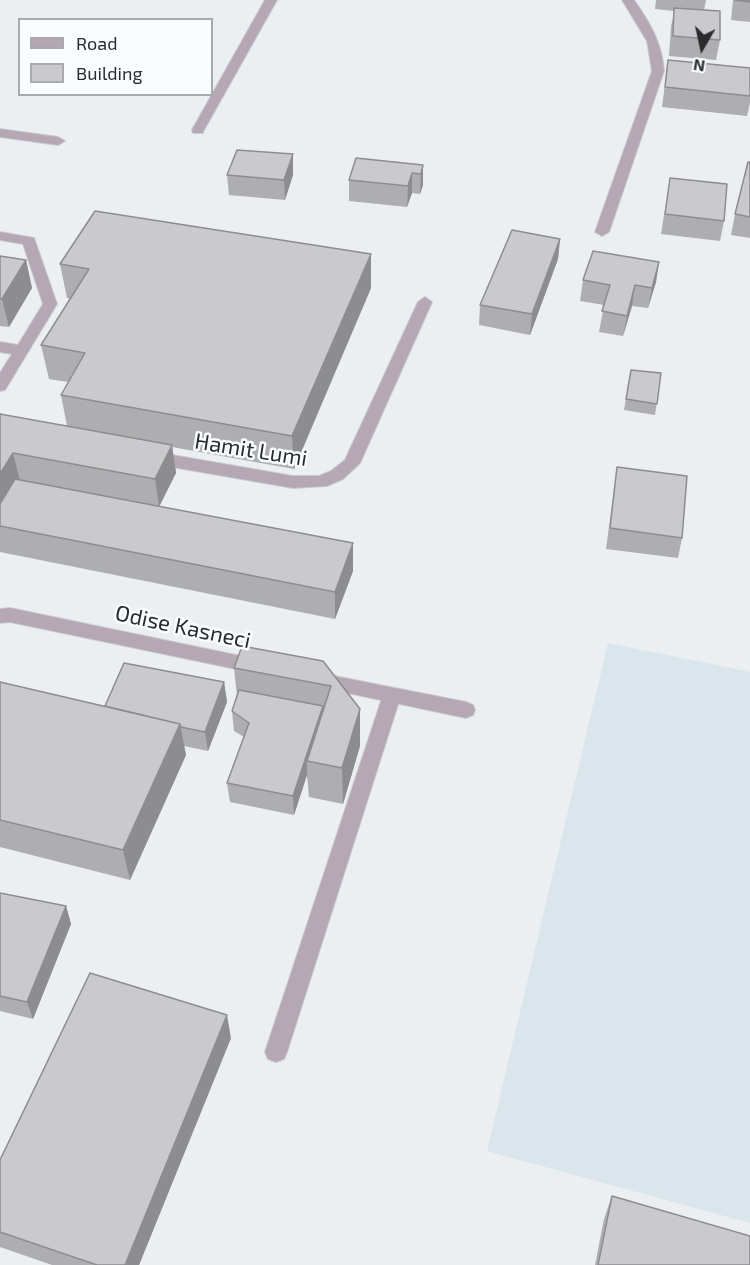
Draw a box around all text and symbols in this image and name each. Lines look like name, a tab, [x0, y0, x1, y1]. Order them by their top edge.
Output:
legend	[18, 18, 213, 96]
north arrow	[672, 18, 732, 78]
text: Road	[76, 32, 117, 54]
text: N	[692, 56, 706, 77]
text: Building	[76, 62, 143, 84]
street label: Hamit Lumi	[193, 428, 309, 472]
street label: Odise Kasneci	[113, 600, 253, 654]

